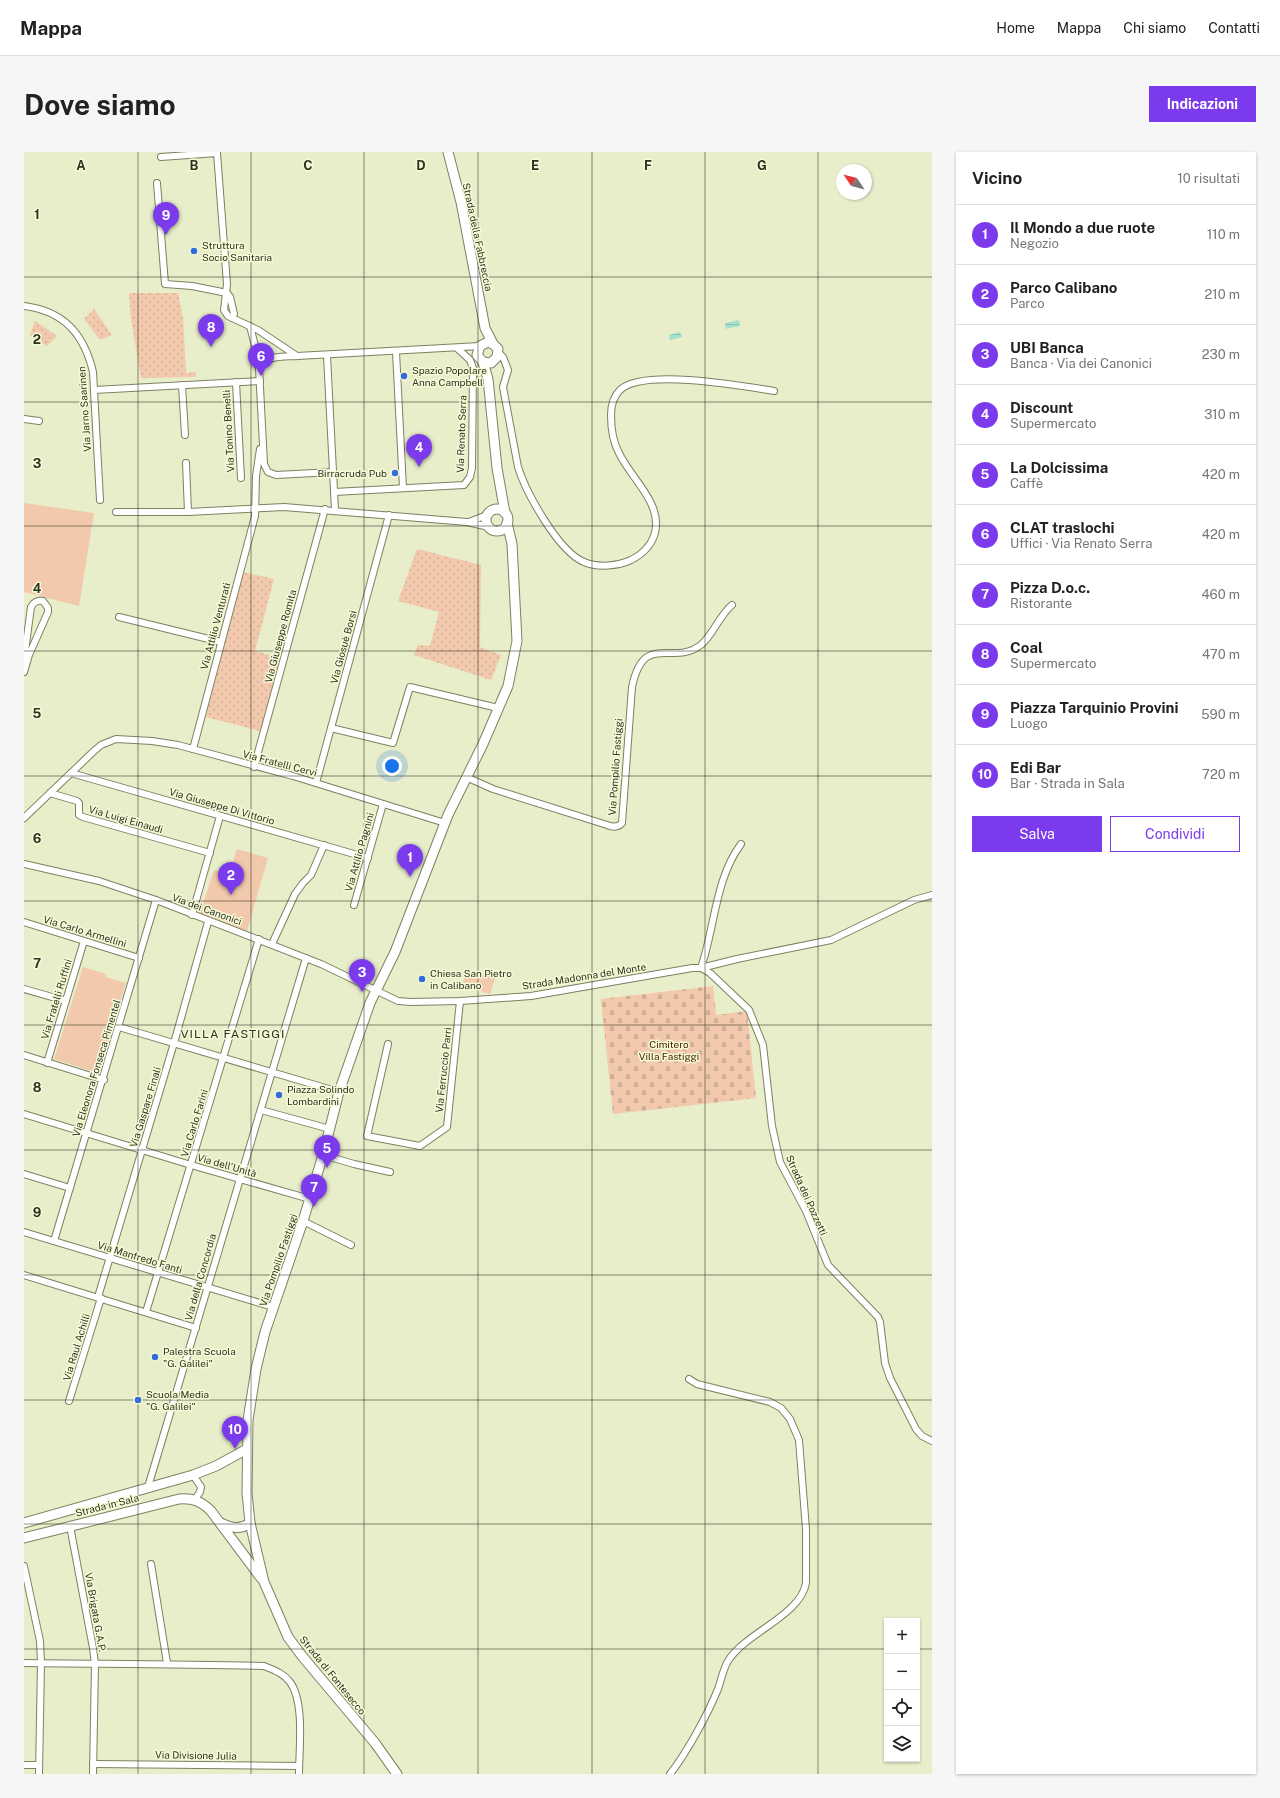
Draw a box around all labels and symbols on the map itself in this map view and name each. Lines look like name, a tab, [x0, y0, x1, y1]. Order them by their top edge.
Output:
text: A	[76, 158, 86, 173]
text: B	[190, 158, 199, 173]
text: C	[303, 158, 313, 173]
text: D	[416, 158, 426, 173]
text: E	[531, 158, 539, 173]
text: F	[644, 158, 652, 173]
text: G	[757, 158, 767, 173]
north arrow	[836, 164, 872, 200]
street label: Strada della Fabbreccia	[461, 182, 495, 292]
pin: 9	[153, 202, 179, 235]
text: 1	[34, 207, 40, 222]
place label: Struttura Socio Sanitaria	[202, 239, 272, 263]
marker: Struttura Socio Sanitaria	[189, 246, 199, 256]
pin: 8	[198, 314, 224, 347]
text: 2	[33, 332, 41, 347]
pin: 6	[248, 343, 274, 376]
place label: Spazio Popolare Anna Campbell	[412, 364, 487, 388]
street label: Via Jarno Saarinen	[75, 366, 93, 452]
marker: Spazio Popolare Anna Campbell	[399, 371, 409, 381]
street label: Via Tonino Benelli	[220, 390, 236, 472]
street label: Via Renato Serra	[454, 395, 468, 473]
pin: 4	[406, 434, 432, 467]
text: 3	[33, 456, 42, 471]
place label: Birracruda Pub	[317, 467, 387, 479]
marker: Birracruda Pub	[390, 468, 400, 478]
text: 4	[33, 581, 42, 596]
street label: Via Attilio Venturati	[198, 581, 232, 671]
street label: Via Giuseppe Romita	[262, 588, 298, 684]
street label: Via Giosuè Borsi	[327, 609, 359, 685]
text: 5	[33, 706, 42, 721]
street label: Via Pompilio Fastiggi	[606, 718, 624, 816]
street label: Via Fratelli Cervi	[242, 747, 318, 779]
your location	[382, 756, 402, 776]
street label: Via Giuseppe Di Vittorio	[168, 785, 276, 827]
street label: Via Luigi Einaudi	[88, 803, 164, 835]
street label: Via Attilio Pagnini	[342, 811, 376, 893]
text: 6	[33, 831, 42, 846]
pin: 1	[397, 844, 423, 877]
pin: 2	[218, 862, 244, 895]
street label: Via dei Canonici	[170, 891, 244, 927]
street label: Via Carlo Armellini	[42, 913, 128, 949]
text: 7	[33, 956, 41, 971]
street label: Via Fratelli Ruffini	[38, 957, 74, 1041]
pin: 3	[349, 959, 375, 992]
street label: Strada Madonna del Monte	[521, 960, 647, 992]
place label: Chiesa San Pietro in Calibano	[430, 967, 512, 991]
marker: Chiesa San Pietro in Calibano	[417, 974, 427, 984]
street label: Via Eleonora Fonseca Pimentel	[69, 998, 123, 1138]
district label: VILLA FASTIGGI	[181, 1027, 285, 1041]
street label: Via Ferruccio Parri	[433, 1027, 453, 1113]
park label: Cimitero Villa Fastiggi	[639, 1038, 699, 1062]
street label: Via Gaspare Finali	[127, 1065, 163, 1149]
text: 8	[33, 1080, 42, 1095]
place label: Piazza Solindo Lombardini	[287, 1083, 355, 1107]
street label: Via Carlo Farini	[178, 1088, 210, 1158]
marker: Piazza Solindo Lombardini	[274, 1090, 284, 1100]
pin: 5	[314, 1135, 340, 1168]
street label: Via dell'Unità	[196, 1151, 258, 1179]
street label: Strada dei Pozzetti	[784, 1153, 830, 1237]
pin: 7	[301, 1174, 327, 1207]
text: 9	[33, 1205, 41, 1220]
street label: Via Pompilio Fastiggi	[257, 1212, 299, 1308]
street label: Via della Concordia	[182, 1232, 218, 1322]
street label: Via Manfredo Fanti	[96, 1238, 184, 1276]
street label: Via Raul Achilli	[60, 1312, 92, 1382]
place label: Palestra Scuola "G. Galilei"	[163, 1345, 236, 1369]
marker: Palestra Scuola "G. Galilei"	[150, 1352, 160, 1362]
place label: Scuola Media "G. Galilei"	[146, 1388, 209, 1412]
marker: Scuola Media "G. Galilei"	[133, 1395, 143, 1405]
pin: 10	[222, 1416, 248, 1449]
street label: Strada in Sala	[74, 1491, 140, 1519]
street label: Via Brigata G.A.P.	[83, 1571, 109, 1653]
street label: Strada di Fontesecco	[298, 1633, 369, 1717]
street label: Via Divisione Julia	[155, 1748, 237, 1762]

